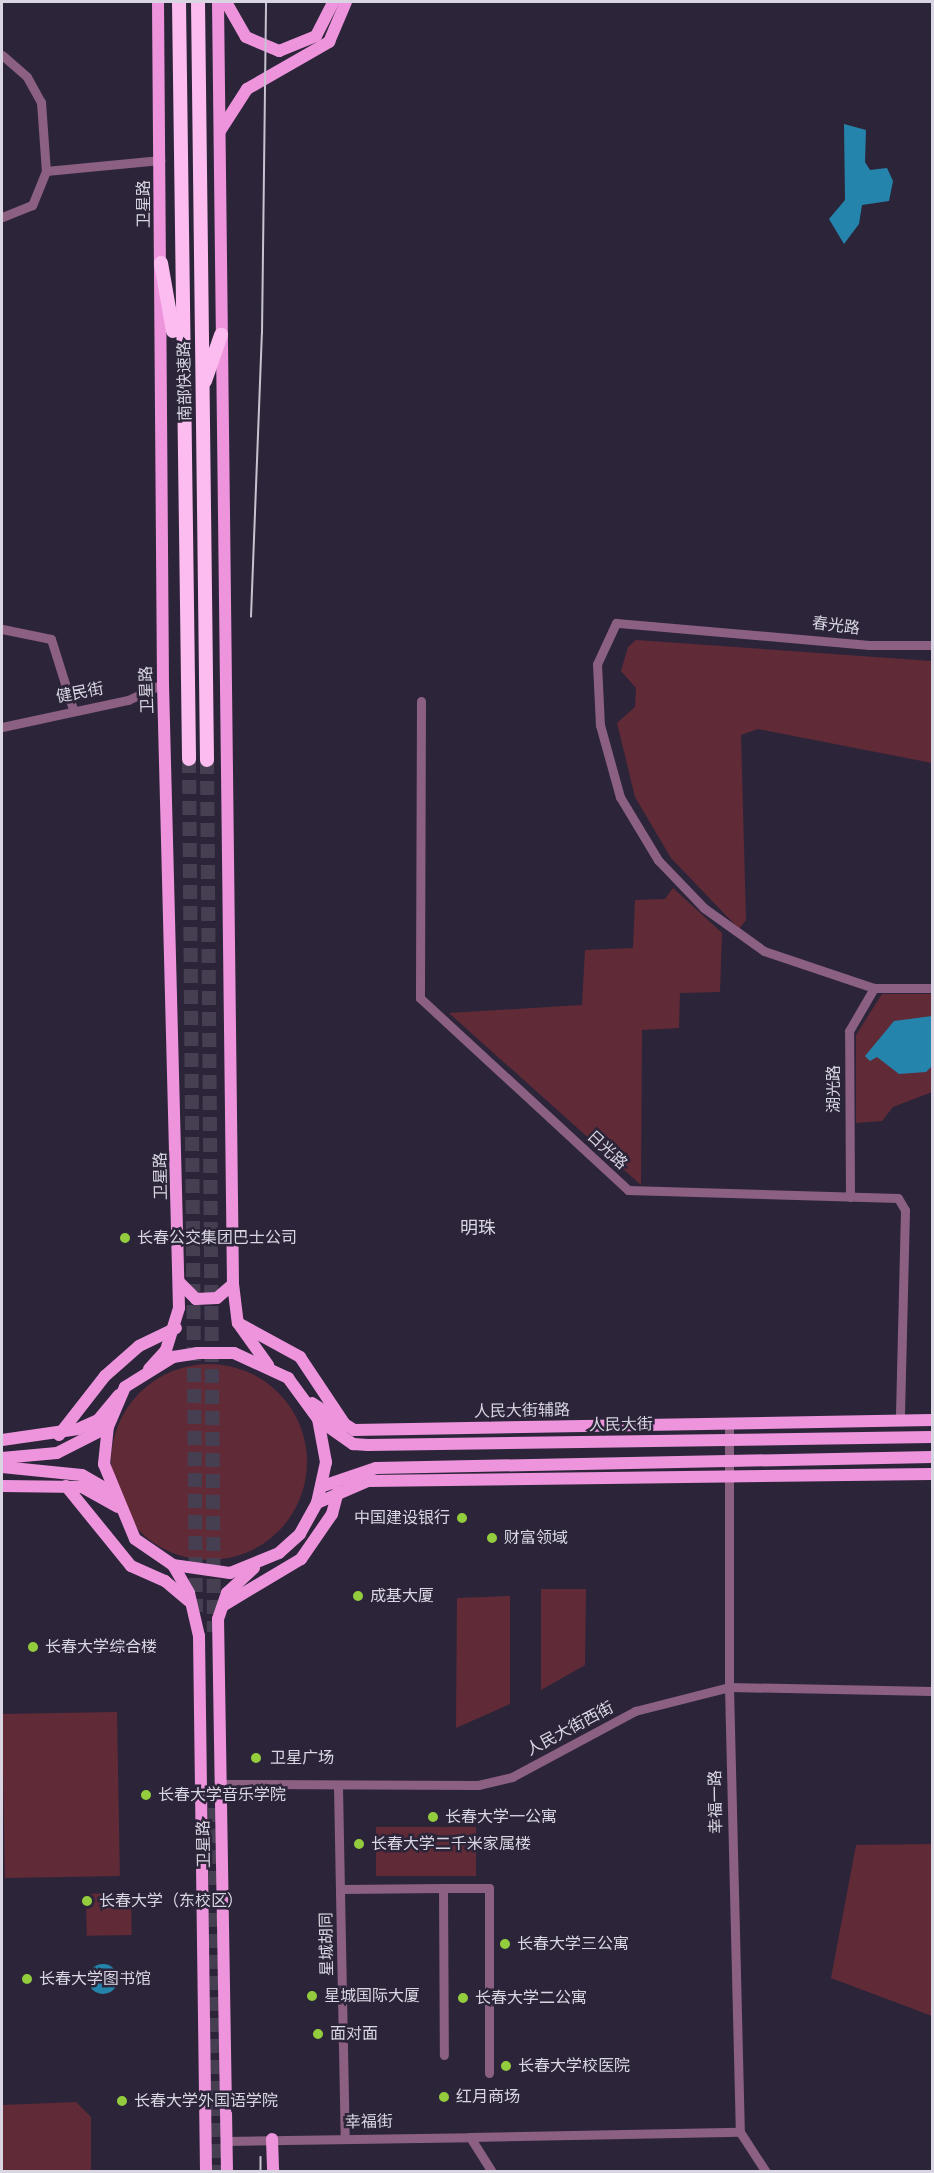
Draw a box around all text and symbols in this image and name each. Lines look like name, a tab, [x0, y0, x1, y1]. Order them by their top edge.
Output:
street label: 卫星路	[134, 180, 154, 228]
street label: 南部快速路	[175, 341, 195, 421]
street label: 春光路	[811, 614, 861, 638]
street label: 卫星路	[137, 666, 157, 714]
street label: 健民街	[55, 679, 105, 707]
street label: 湖光路	[824, 1065, 844, 1113]
street label: 日光路	[583, 1127, 631, 1173]
street label: 卫星路	[151, 1152, 171, 1200]
district label: 明珠	[460, 1217, 496, 1239]
place label: 长春公交集团巴士公司	[137, 1228, 297, 1248]
marker: 长春公交集团巴士公司	[118, 1231, 132, 1245]
street label: 人民大街辅路	[474, 1401, 570, 1421]
street label: 人民大街	[589, 1415, 653, 1435]
place label: 中国建设银行	[354, 1508, 450, 1528]
marker: 中国建设银行	[455, 1511, 469, 1525]
place label: 财富领域	[504, 1528, 568, 1548]
marker: 财富领域	[485, 1531, 499, 1545]
place label: 成基大厦	[370, 1586, 434, 1606]
marker: 成基大厦	[351, 1589, 365, 1603]
place label: 长春大学综合楼	[45, 1637, 157, 1657]
marker: 长春大学综合楼	[26, 1640, 40, 1654]
street label: 人民大街西街	[523, 1698, 617, 1760]
place label: 卫星广场	[270, 1748, 334, 1768]
marker: 卫星广场	[247, 1749, 265, 1767]
street label: 幸福一路	[706, 1770, 726, 1834]
place label: 长春大学音乐学院	[158, 1785, 286, 1805]
marker: 长春大学音乐学院	[139, 1788, 153, 1802]
place label: 长春大学一公寓	[445, 1807, 557, 1827]
marker: 长春大学一公寓	[426, 1810, 440, 1824]
street label: 卫星路	[194, 1820, 214, 1868]
place label: 长春大学二千米家属楼	[371, 1834, 531, 1854]
marker: 长春大学二千米家属楼	[352, 1837, 366, 1851]
place label: 长春大学（东校区）	[99, 1891, 243, 1911]
marker: 长春大学（东校区）	[80, 1894, 94, 1908]
street label: 星城胡同	[317, 1912, 337, 1976]
place label: 长春大学三公寓	[517, 1934, 629, 1954]
marker: 长春大学三公寓	[498, 1937, 512, 1951]
place label: 长春大学图书馆	[39, 1969, 151, 1989]
marker: 长春大学图书馆	[20, 1972, 34, 1986]
place label: 星城国际大厦	[324, 1986, 420, 2006]
place label: 长春大学二公寓	[475, 1988, 587, 2008]
marker: 星城国际大厦	[305, 1989, 319, 2003]
marker: 长春大学二公寓	[456, 1991, 470, 2005]
place label: 面对面	[330, 2024, 378, 2044]
marker: 面对面	[311, 2027, 325, 2041]
place label: 长春大学校医院	[518, 2056, 630, 2076]
marker: 长春大学校医院	[499, 2059, 513, 2073]
place label: 红月商场	[456, 2087, 520, 2107]
marker: 红月商场	[437, 2090, 451, 2104]
place label: 长春大学外国语学院	[134, 2091, 278, 2111]
marker: 长春大学外国语学院	[115, 2094, 129, 2108]
street label: 幸福街	[345, 2112, 393, 2132]

